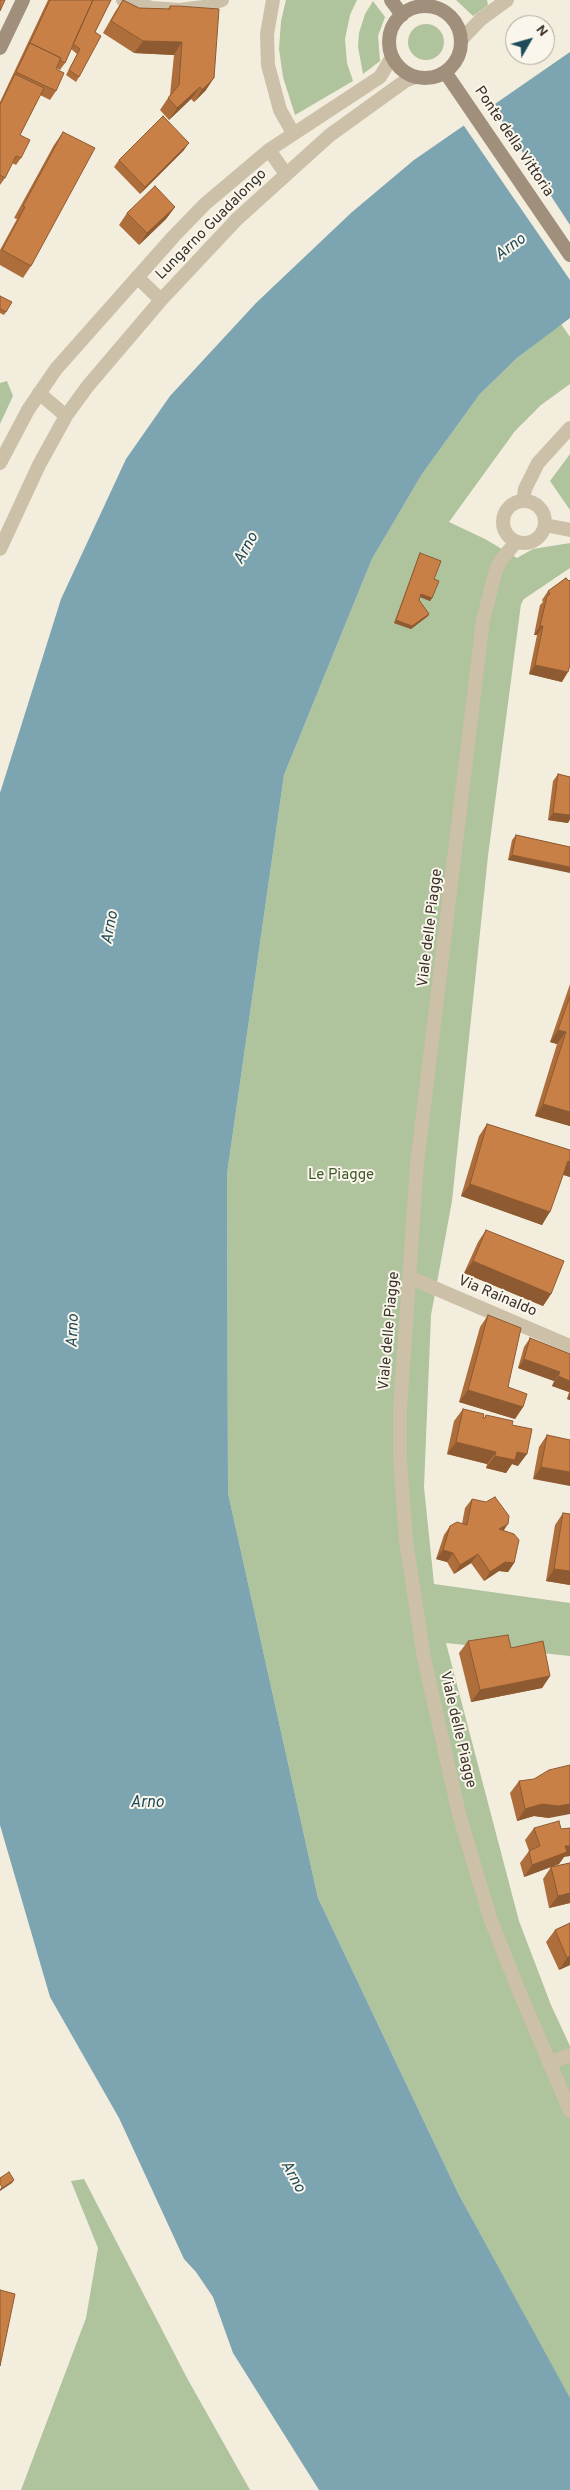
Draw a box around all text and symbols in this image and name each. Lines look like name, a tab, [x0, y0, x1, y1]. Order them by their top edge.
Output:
north arrow	[505, 15, 555, 65]
text: N	[532, 22, 551, 40]
street label: Ponte della Vittoria	[469, 83, 557, 201]
street label: Lungarno Guadalongo	[153, 166, 271, 284]
water label: Arno	[492, 230, 530, 266]
water label: Arno	[230, 530, 264, 568]
street label: Viale delle Piagge	[415, 868, 447, 988]
water label: Arno	[98, 910, 124, 946]
park label: Le Piagge	[308, 1167, 374, 1185]
street label: Viale delle Piagge	[376, 1271, 404, 1391]
street label: Via Rainaldo	[455, 1272, 539, 1322]
water label: Arno	[64, 1314, 84, 1348]
street label: Viale delle Piagge	[435, 1670, 479, 1790]
water label: Arno	[130, 1794, 164, 1814]
water label: Arno	[275, 2158, 309, 2196]

